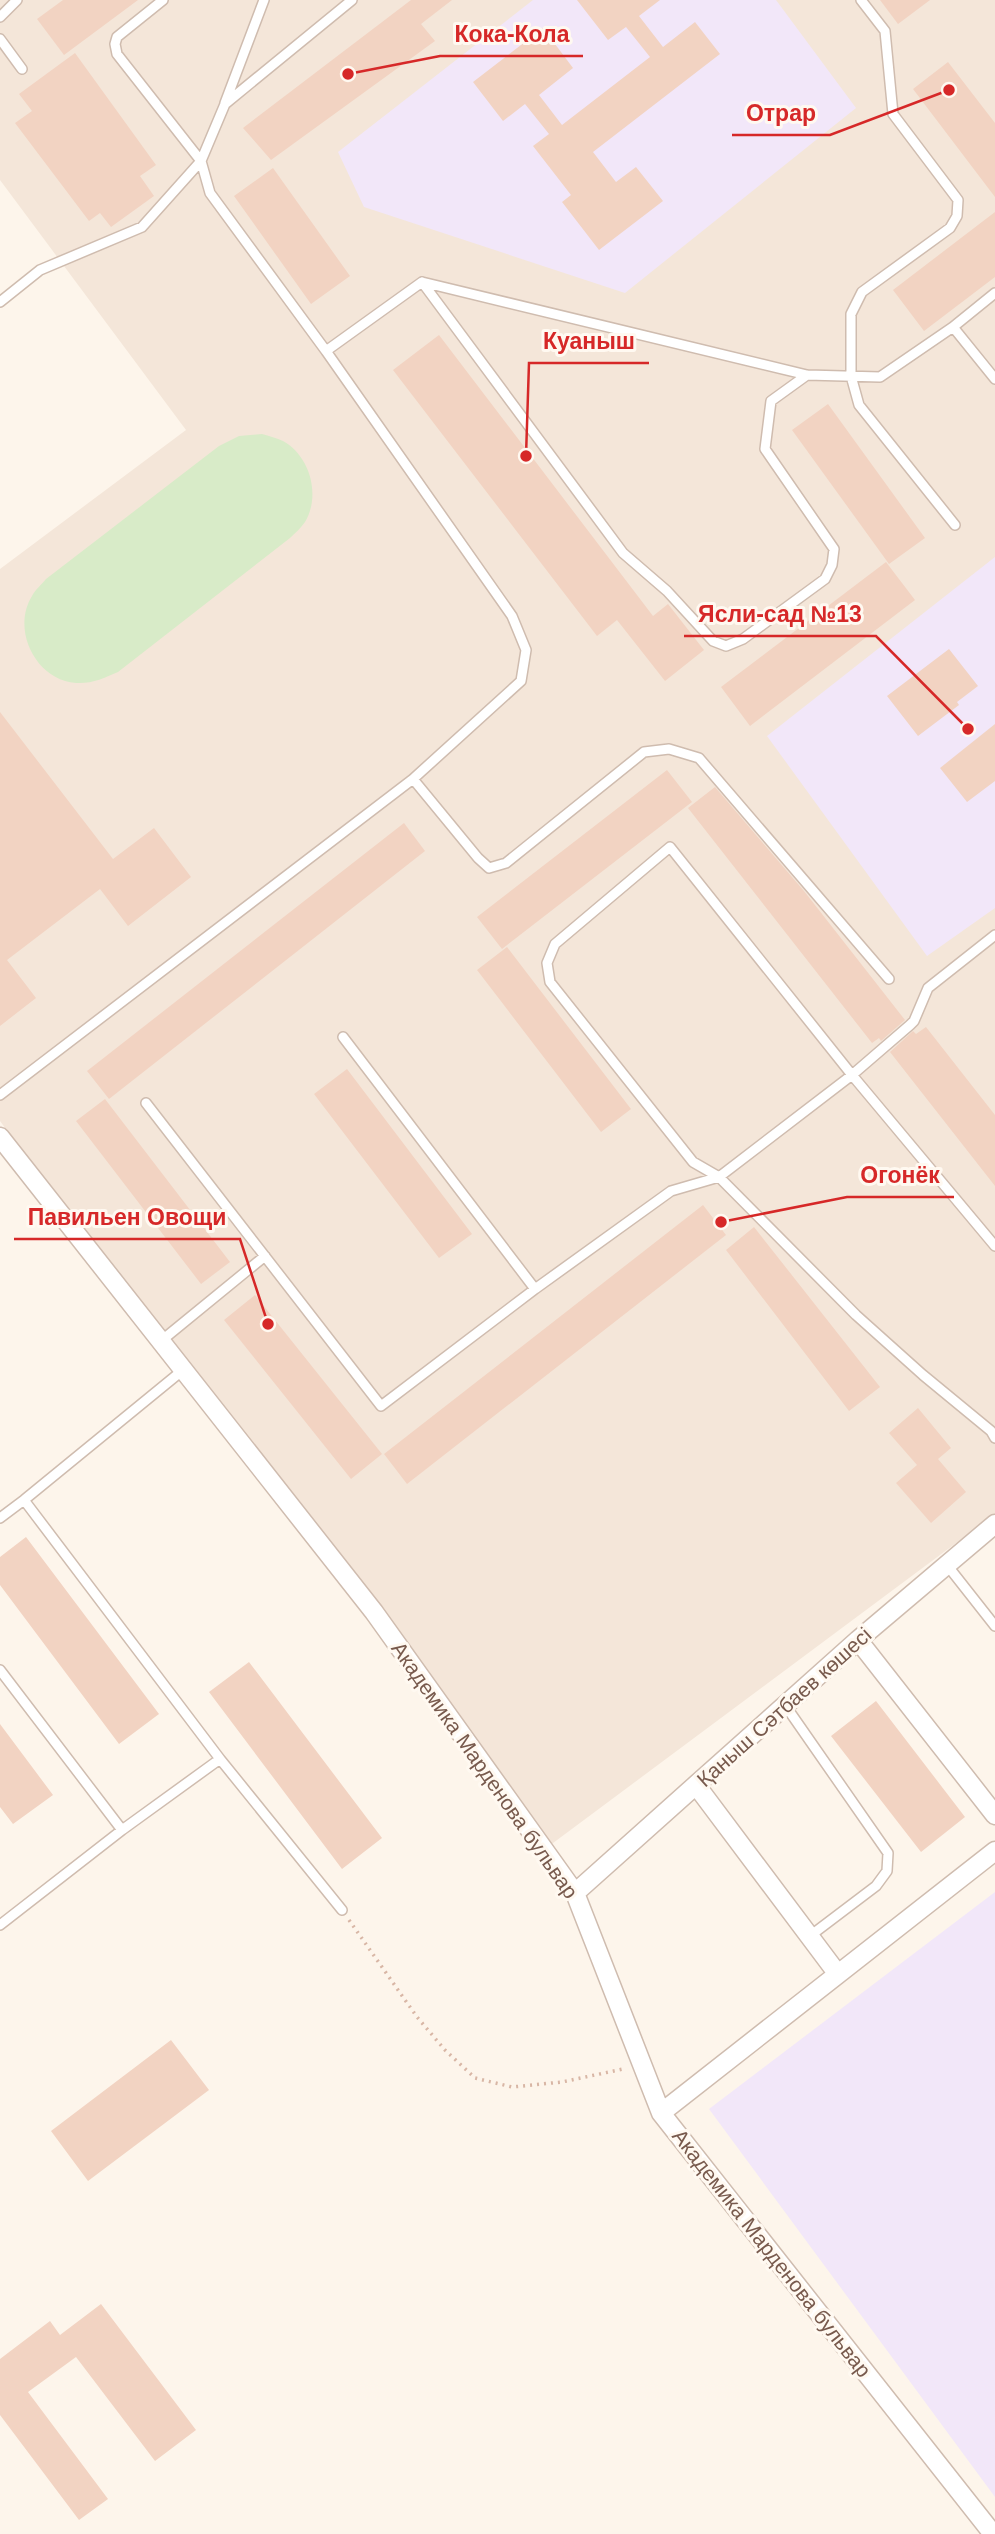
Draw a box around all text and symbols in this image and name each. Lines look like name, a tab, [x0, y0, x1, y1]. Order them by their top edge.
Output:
callout: Кока-Кола	[440, 12, 583, 56]
text: Кока-Кола	[455, 21, 570, 47]
callout: Отрар	[732, 91, 830, 135]
text: Отрар	[746, 100, 816, 126]
callout: Куаныш	[529, 319, 649, 363]
text: Куаныш	[543, 328, 635, 354]
callout: Ясли-сад №13	[684, 592, 876, 636]
text: Ясли-сад №13	[698, 601, 862, 627]
callout: Огонёк	[847, 1153, 954, 1197]
text: Огонёк	[860, 1162, 940, 1188]
callout: Павильен Овощи	[14, 1195, 240, 1239]
text: Павильен Овощи	[28, 1204, 226, 1230]
street label: Қаныш Сәтбаев көшесі	[692, 1623, 876, 1791]
street label: Академика Марденова бульвар	[387, 1637, 583, 1903]
street label: Академика Марденова бульвар	[668, 2125, 876, 2381]

